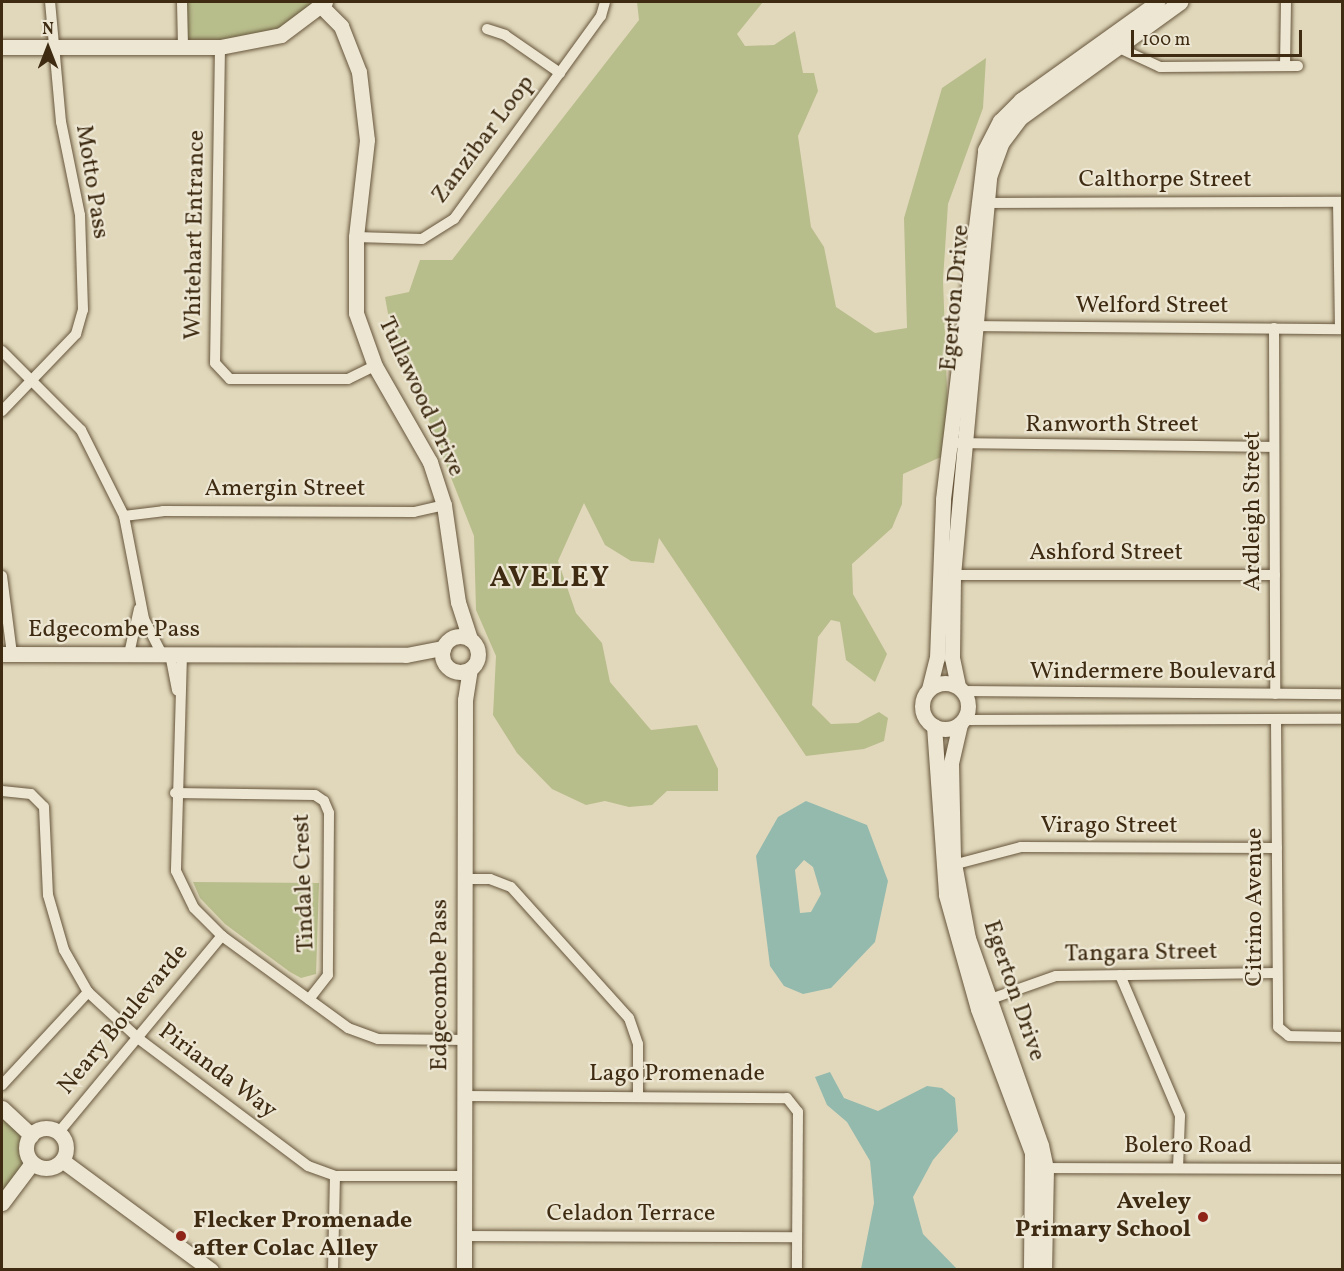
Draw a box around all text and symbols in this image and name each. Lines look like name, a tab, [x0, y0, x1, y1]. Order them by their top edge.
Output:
north arrow	[18, 18, 78, 78]
scale bar	[1134, 18, 1305, 56]
text: N	[42, 19, 54, 41]
text: 100 m	[1142, 28, 1191, 53]
street label: Zanzibar Loop	[426, 70, 542, 210]
street label: Motto Pass	[68, 123, 114, 241]
street label: Whitehart Entrance	[180, 130, 212, 340]
street label: Calthorpe Street	[1078, 167, 1252, 195]
street label: Egerton Drive	[935, 224, 977, 372]
street label: Welford Street	[1076, 293, 1228, 321]
street label: Tullawood Drive	[370, 313, 470, 481]
street label: Ranworth Street	[1025, 412, 1199, 440]
street label: Ardleigh Street	[1240, 431, 1268, 591]
street label: Amergin Street	[204, 476, 366, 504]
street label: Ashford Street	[1029, 540, 1183, 568]
district label: AVELEY	[489, 560, 611, 596]
street label: Edgecombe Pass	[28, 617, 200, 645]
street label: Windermere Boulevard	[1030, 659, 1276, 687]
street label: Tindale Crest	[288, 813, 322, 953]
street label: Virago Street	[1040, 813, 1178, 841]
street label: Citrino Avenue	[1242, 828, 1270, 986]
street label: Edgecombe Pass	[427, 899, 455, 1071]
street label: Egerton Drive	[975, 917, 1051, 1065]
street label: Tangara Street	[1064, 938, 1218, 970]
street label: Neary Boulevarde	[53, 939, 195, 1101]
street label: Pirianda Way	[152, 1018, 282, 1126]
street label: Lago Promenade	[589, 1061, 765, 1089]
street label: Bolero Road	[1124, 1133, 1252, 1161]
place label: Aveley Primary School	[1015, 1189, 1191, 1245]
street label: Celadon Terrace	[546, 1201, 716, 1229]
place label: Flecker Promenade after Colac Alley	[193, 1208, 412, 1264]
marker: Aveley Primary School	[1196, 1210, 1210, 1224]
marker: Flecker Promenade after Colac Alley	[174, 1229, 188, 1243]

